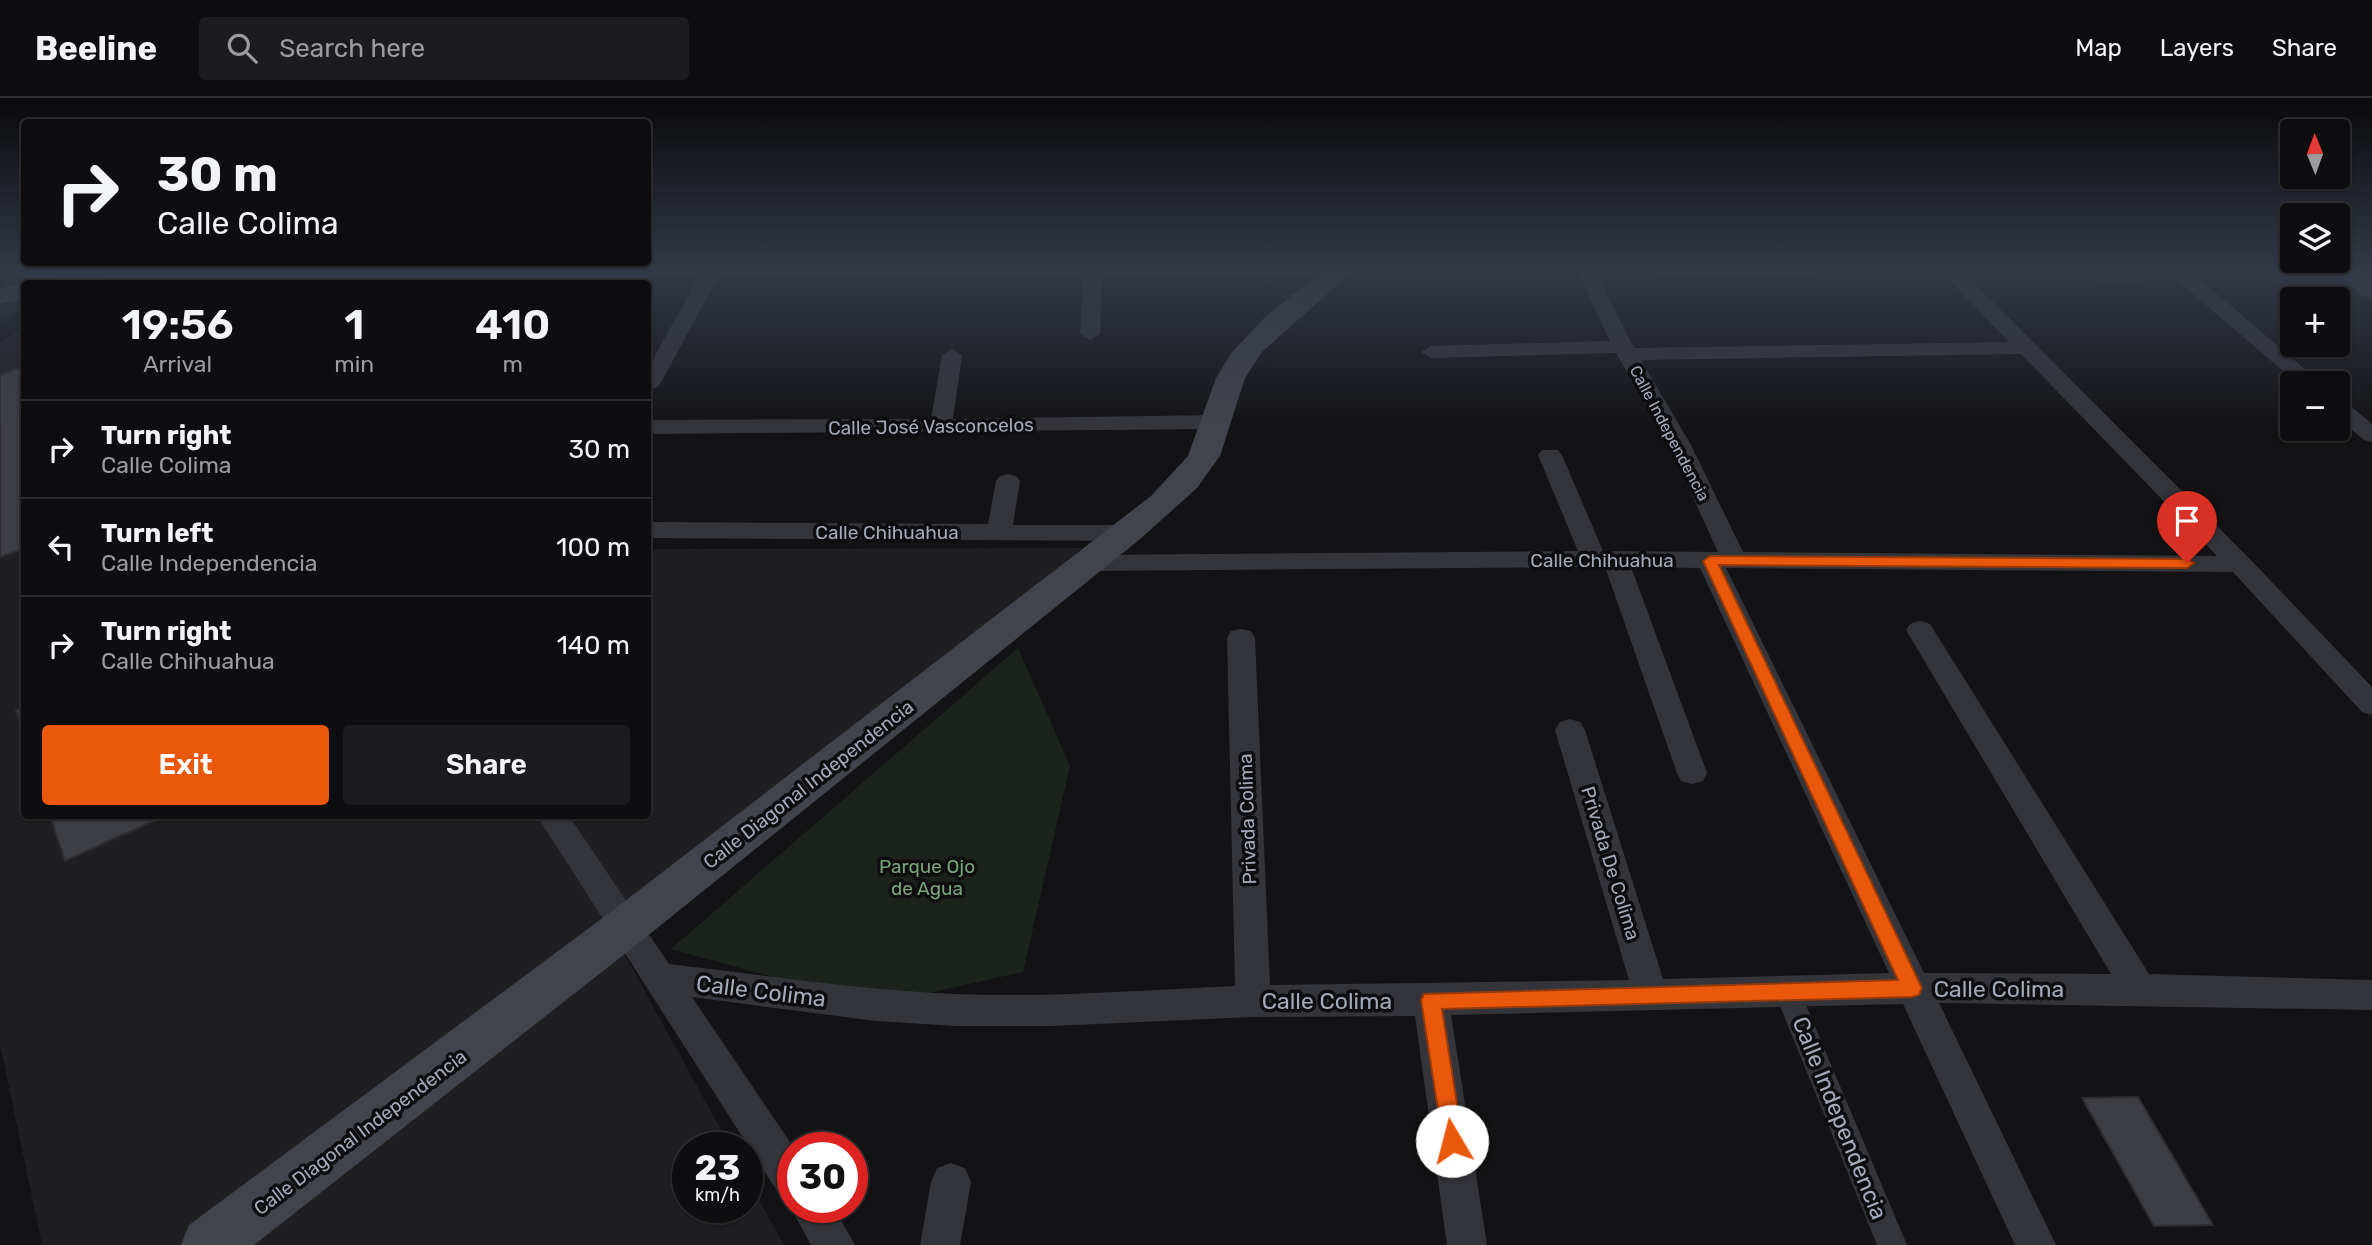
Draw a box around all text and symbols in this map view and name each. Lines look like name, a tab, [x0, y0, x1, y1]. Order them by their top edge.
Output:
search box	[199, 17, 689, 80]
text: Beeline	[35, 29, 157, 68]
icon: search	[223, 29, 261, 67]
text: Search here	[279, 33, 425, 64]
text: Map	[2075, 34, 2122, 62]
text: Layers	[2160, 34, 2234, 62]
text: Share	[2272, 34, 2337, 62]
north arrow	[2280, 119, 2350, 189]
map controls	[2280, 119, 2350, 441]
text: 30 m	[157, 145, 278, 203]
icon: right	[42, 147, 133, 238]
button: layers	[2280, 203, 2350, 273]
text: Calle Colima	[157, 204, 339, 242]
button: +	[2280, 287, 2350, 357]
text: 19:56	[122, 300, 234, 350]
text: 1	[344, 300, 364, 350]
text: 410	[475, 300, 550, 350]
text: Arrival	[143, 350, 212, 378]
text: min	[334, 350, 374, 378]
text: m	[502, 350, 523, 378]
street label: Calle Independencia	[1626, 362, 1713, 504]
button: −	[2280, 371, 2350, 441]
street label: Calle José Vasconcelos	[828, 413, 1034, 440]
text: Turn right	[101, 420, 231, 451]
icon: right	[42, 430, 80, 468]
text: 30 m	[568, 434, 630, 465]
text: Calle Colima	[101, 451, 232, 479]
pin	[2157, 491, 2217, 563]
icon: arrive	[2168, 502, 2206, 540]
text: Turn left	[101, 518, 213, 549]
street label: Calle Chihuahua	[815, 521, 959, 544]
icon: left	[42, 528, 80, 566]
text: 100 m	[556, 532, 630, 563]
text: Calle Independencia	[101, 549, 317, 577]
street label: Calle Chihuahua	[1530, 549, 1674, 572]
text: Turn right	[101, 616, 231, 647]
icon: right	[42, 626, 80, 664]
text: 140 m	[557, 630, 630, 661]
text: Calle Chihuahua	[101, 647, 275, 675]
street label: Calle Diagonal Independencia	[699, 695, 918, 874]
button: Exit	[42, 725, 329, 805]
button: Share	[343, 725, 630, 805]
street label: Privada Colima	[1234, 753, 1261, 885]
street label: Privada De Colima	[1576, 783, 1645, 943]
park label: Parque Ojo de Agua	[879, 855, 975, 900]
street label: Calle Colima	[695, 969, 827, 1013]
street label: Calle Colima	[1934, 975, 2064, 1003]
street label: Calle Colima	[1262, 987, 1392, 1015]
street label: Calle Independencia	[1786, 1012, 1894, 1224]
street label: Calle Diagonal Independencia	[249, 1045, 471, 1220]
position arrow	[1415, 1104, 1489, 1178]
speed limit sign: 30	[777, 1132, 868, 1223]
text: 23	[695, 1147, 740, 1189]
text: km/h	[695, 1184, 740, 1206]

